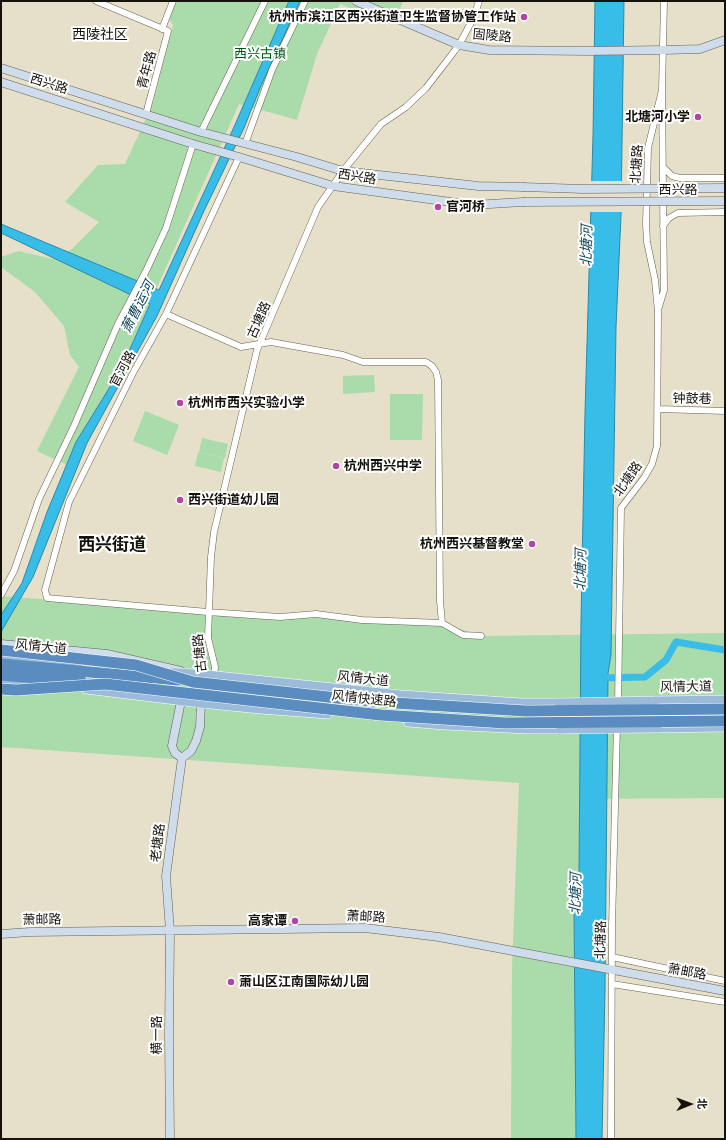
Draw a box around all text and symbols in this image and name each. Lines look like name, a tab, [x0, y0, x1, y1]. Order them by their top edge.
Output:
place label: 杭州市滨江区西兴街道卫生监督协管工作站	[269, 9, 516, 25]
marker: 杭州市滨江区西兴街道卫生监督协管工作站	[519, 12, 529, 22]
district label: 西陵社区	[72, 27, 128, 43]
street label: 固陵路	[472, 27, 512, 45]
park label: 西兴古镇	[234, 46, 286, 62]
street label: 青年路	[134, 49, 160, 91]
street label: 西兴路	[28, 71, 70, 97]
place label: 北塘河小学	[625, 109, 690, 125]
marker: 北塘河小学	[693, 112, 703, 122]
street label: 北塘路	[628, 144, 646, 184]
street label: 西兴路	[337, 166, 377, 188]
street label: 西兴路	[659, 182, 697, 198]
place label: 官河桥	[446, 199, 485, 215]
marker: 官河桥	[433, 202, 443, 212]
water label: 北塘河	[578, 225, 596, 267]
water label: 萧曹运河	[118, 278, 158, 336]
street label: 古塘路	[244, 299, 274, 341]
street label: 官河路	[107, 348, 139, 390]
street label: 钟鼓巷	[672, 391, 712, 407]
place label: 杭州市西兴实验小学	[188, 395, 305, 411]
marker: 杭州市西兴实验小学	[175, 398, 185, 408]
place label: 杭州西兴中学	[344, 458, 422, 474]
street label: 北塘路	[610, 459, 646, 499]
marker: 杭州西兴中学	[331, 461, 341, 471]
place label: 西兴街道幼儿园	[188, 492, 279, 508]
marker: 西兴街道幼儿园	[175, 495, 185, 505]
district label: 西兴街道	[78, 535, 146, 555]
place label: 杭州西兴基督教堂	[420, 536, 524, 552]
marker: 杭州西兴基督教堂	[527, 539, 537, 549]
water label: 北塘河	[572, 549, 590, 591]
street label: 古塘路	[190, 633, 210, 673]
street label: 风情大道	[14, 637, 68, 657]
street label: 风情大道	[336, 669, 390, 689]
street label: 风情大道	[660, 679, 712, 695]
street label: 风情快速路	[331, 688, 397, 710]
street label: 老塘路	[148, 823, 168, 863]
water label: 北塘河	[567, 873, 585, 915]
street label: 萧邮路	[346, 908, 386, 926]
street label: 萧邮路	[22, 912, 62, 928]
place label: 高家谭	[248, 913, 287, 929]
marker: 高家谭	[290, 916, 300, 926]
street label: 北塘路	[593, 920, 609, 960]
street label: 萧邮路	[666, 961, 708, 983]
place label: 萧山区江南国际幼儿园	[239, 974, 369, 990]
marker: 萧山区江南国际幼儿园	[226, 977, 236, 987]
street label: 横一路	[149, 1016, 165, 1054]
north arrow	[670, 1084, 710, 1124]
text: 北	[695, 1098, 709, 1109]

